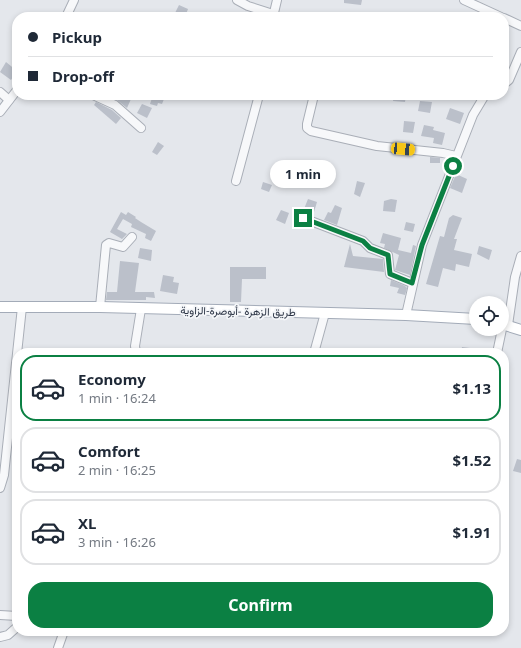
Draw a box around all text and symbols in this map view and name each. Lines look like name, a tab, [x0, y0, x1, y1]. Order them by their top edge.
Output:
text: Pickup	[52, 27, 102, 47]
text: Drop-off	[52, 66, 114, 86]
car	[391, 142, 415, 156]
route start	[444, 157, 462, 175]
callout: 1 min	[270, 160, 336, 188]
text: 1 min	[285, 165, 321, 183]
route end	[294, 209, 312, 227]
map controls	[469, 296, 509, 336]
button: locate	[469, 296, 509, 336]
street label: طريق الزهرة -أبوصرة-الزاوية	[180, 302, 296, 319]
text: Economy	[78, 369, 146, 389]
icon: car	[30, 370, 66, 406]
text: $1.13	[452, 378, 491, 398]
text: 1 min · 16:24	[78, 389, 156, 407]
text: Comfort	[78, 441, 140, 461]
icon: car	[30, 442, 66, 478]
text: $1.52	[452, 450, 491, 470]
text: 2 min · 16:25	[78, 461, 156, 479]
text: XL	[78, 513, 96, 533]
icon: car	[30, 514, 66, 550]
text: $1.91	[452, 522, 491, 542]
text: 3 min · 16:26	[78, 533, 156, 551]
button: Confirm	[28, 582, 493, 628]

